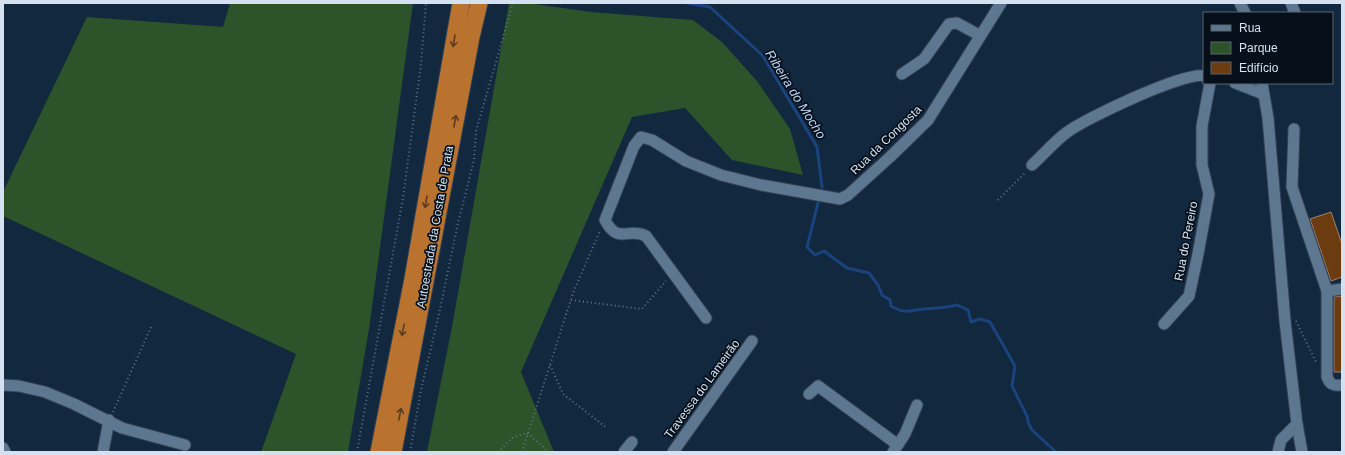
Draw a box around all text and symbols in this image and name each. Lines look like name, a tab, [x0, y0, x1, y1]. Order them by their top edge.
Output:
legend	[1203, 12, 1333, 84]
text: Rua	[1239, 21, 1261, 35]
one-way arrow	[450, 35, 458, 48]
text: Parque	[1239, 41, 1278, 55]
water label: Ribeira do Mocho	[762, 47, 829, 141]
text: Edifício	[1239, 61, 1279, 75]
street label: Rua da Congosta	[848, 102, 925, 177]
one-way arrow	[451, 115, 459, 128]
street label: Autoestrada da Costa de Prata	[414, 144, 456, 309]
one-way arrow	[422, 195, 430, 208]
street label: Rua do Pereiro	[1171, 200, 1201, 282]
one-way arrow	[398, 323, 406, 336]
street label: Travessa do Lameirão	[661, 337, 743, 441]
one-way arrow	[397, 408, 405, 421]

